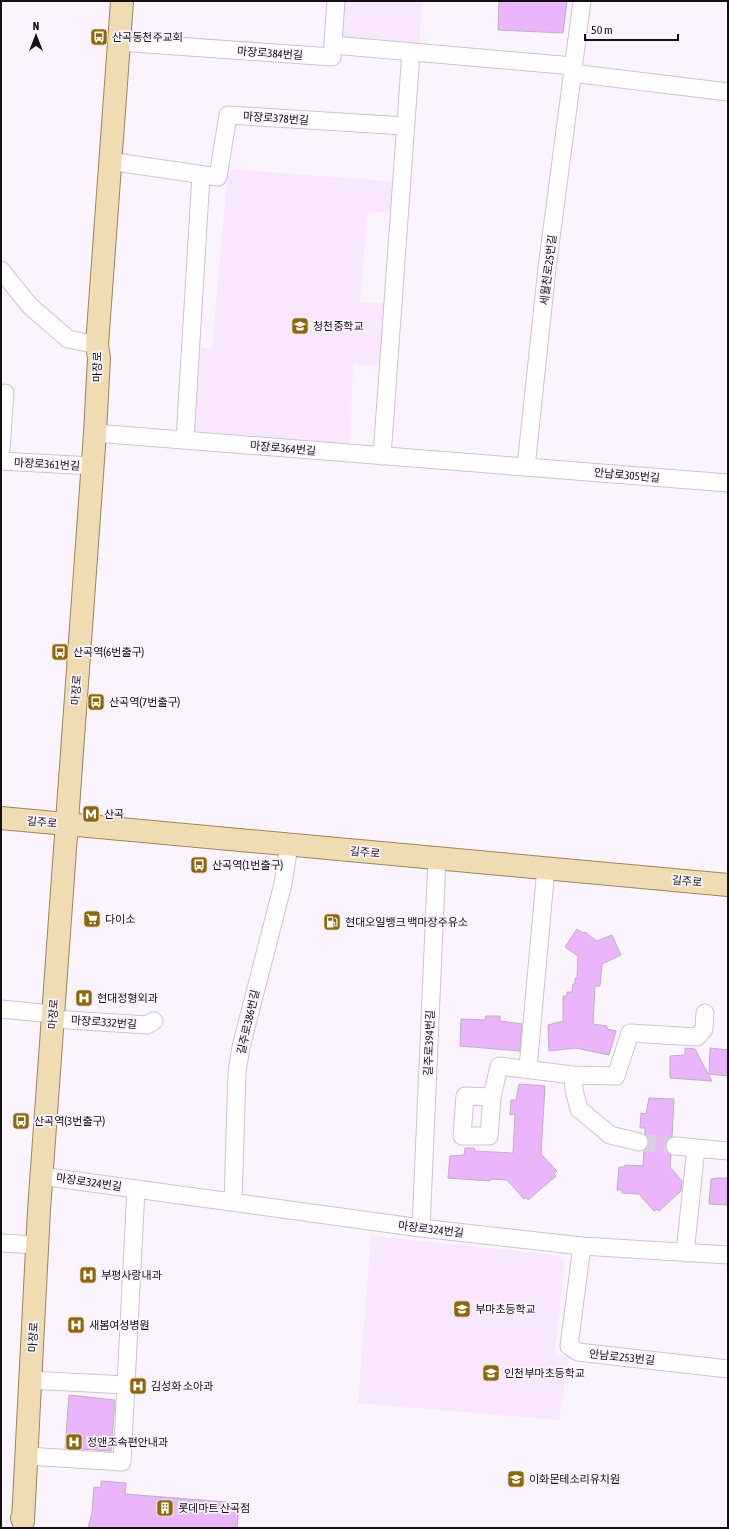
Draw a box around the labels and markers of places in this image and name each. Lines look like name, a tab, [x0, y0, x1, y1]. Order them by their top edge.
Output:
bus stop icon: 산곡동천주교회	[89, 27, 109, 47]
place label: 산곡동천주교회	[112, 31, 183, 43]
school or university icon: 청천중학교	[290, 316, 310, 336]
place label: 청천중학교	[313, 320, 364, 332]
bus stop icon: 산곡역(6번출구)	[50, 642, 70, 662]
place label: 산곡역(6번출구)	[73, 646, 145, 658]
bus stop icon: 산곡역(7번출구)	[86, 692, 106, 712]
place label: 산곡역(7번출구)	[109, 696, 181, 708]
metro station icon: 산곡	[81, 804, 101, 824]
place label: 산곡	[104, 808, 124, 820]
bus stop icon: 산곡역(1번출구)	[189, 855, 209, 875]
place label: 산곡역(1번출구)	[212, 859, 284, 871]
supermarket icon: 다이소	[82, 909, 102, 929]
fuel station icon: 현대오일뱅크 백마장주유소	[322, 912, 342, 932]
place label: 다이소	[105, 913, 135, 925]
place label: 현대오일뱅크 백마장주유소	[345, 916, 468, 928]
hospital icon: 현대정형외과	[74, 988, 94, 1008]
place label: 현대정형외과	[97, 992, 158, 1004]
bus stop icon: 산곡역(3번출구)	[11, 1111, 31, 1131]
place label: 산곡역(3번출구)	[34, 1115, 106, 1127]
hospital icon: 부평사랑내과	[78, 1265, 98, 1285]
place label: 부평사랑내과	[101, 1269, 162, 1281]
school or university icon: 부마초등학교	[452, 1299, 472, 1319]
place label: 부마초등학교	[475, 1303, 536, 1315]
hospital icon: 새봄여성병원	[66, 1315, 86, 1335]
place label: 새봄여성병원	[89, 1319, 150, 1331]
school or university icon: 인천부마초등학교	[481, 1363, 501, 1383]
place label: 인천부마초등학교	[504, 1367, 585, 1379]
hospital icon: 김성화 소아과	[128, 1376, 148, 1396]
place label: 김성화 소아과	[151, 1380, 213, 1392]
hospital icon: 정앤조속편안내과	[64, 1432, 84, 1452]
place label: 정앤조속편안내과	[87, 1436, 168, 1448]
school or university icon: 이화몬테소리유치원	[506, 1469, 526, 1489]
place label: 이화몬테소리유치원	[529, 1473, 620, 1485]
building icon: 롯데마트 산곡점	[155, 1498, 175, 1518]
place label: 롯데마트 산곡점	[178, 1502, 250, 1514]

